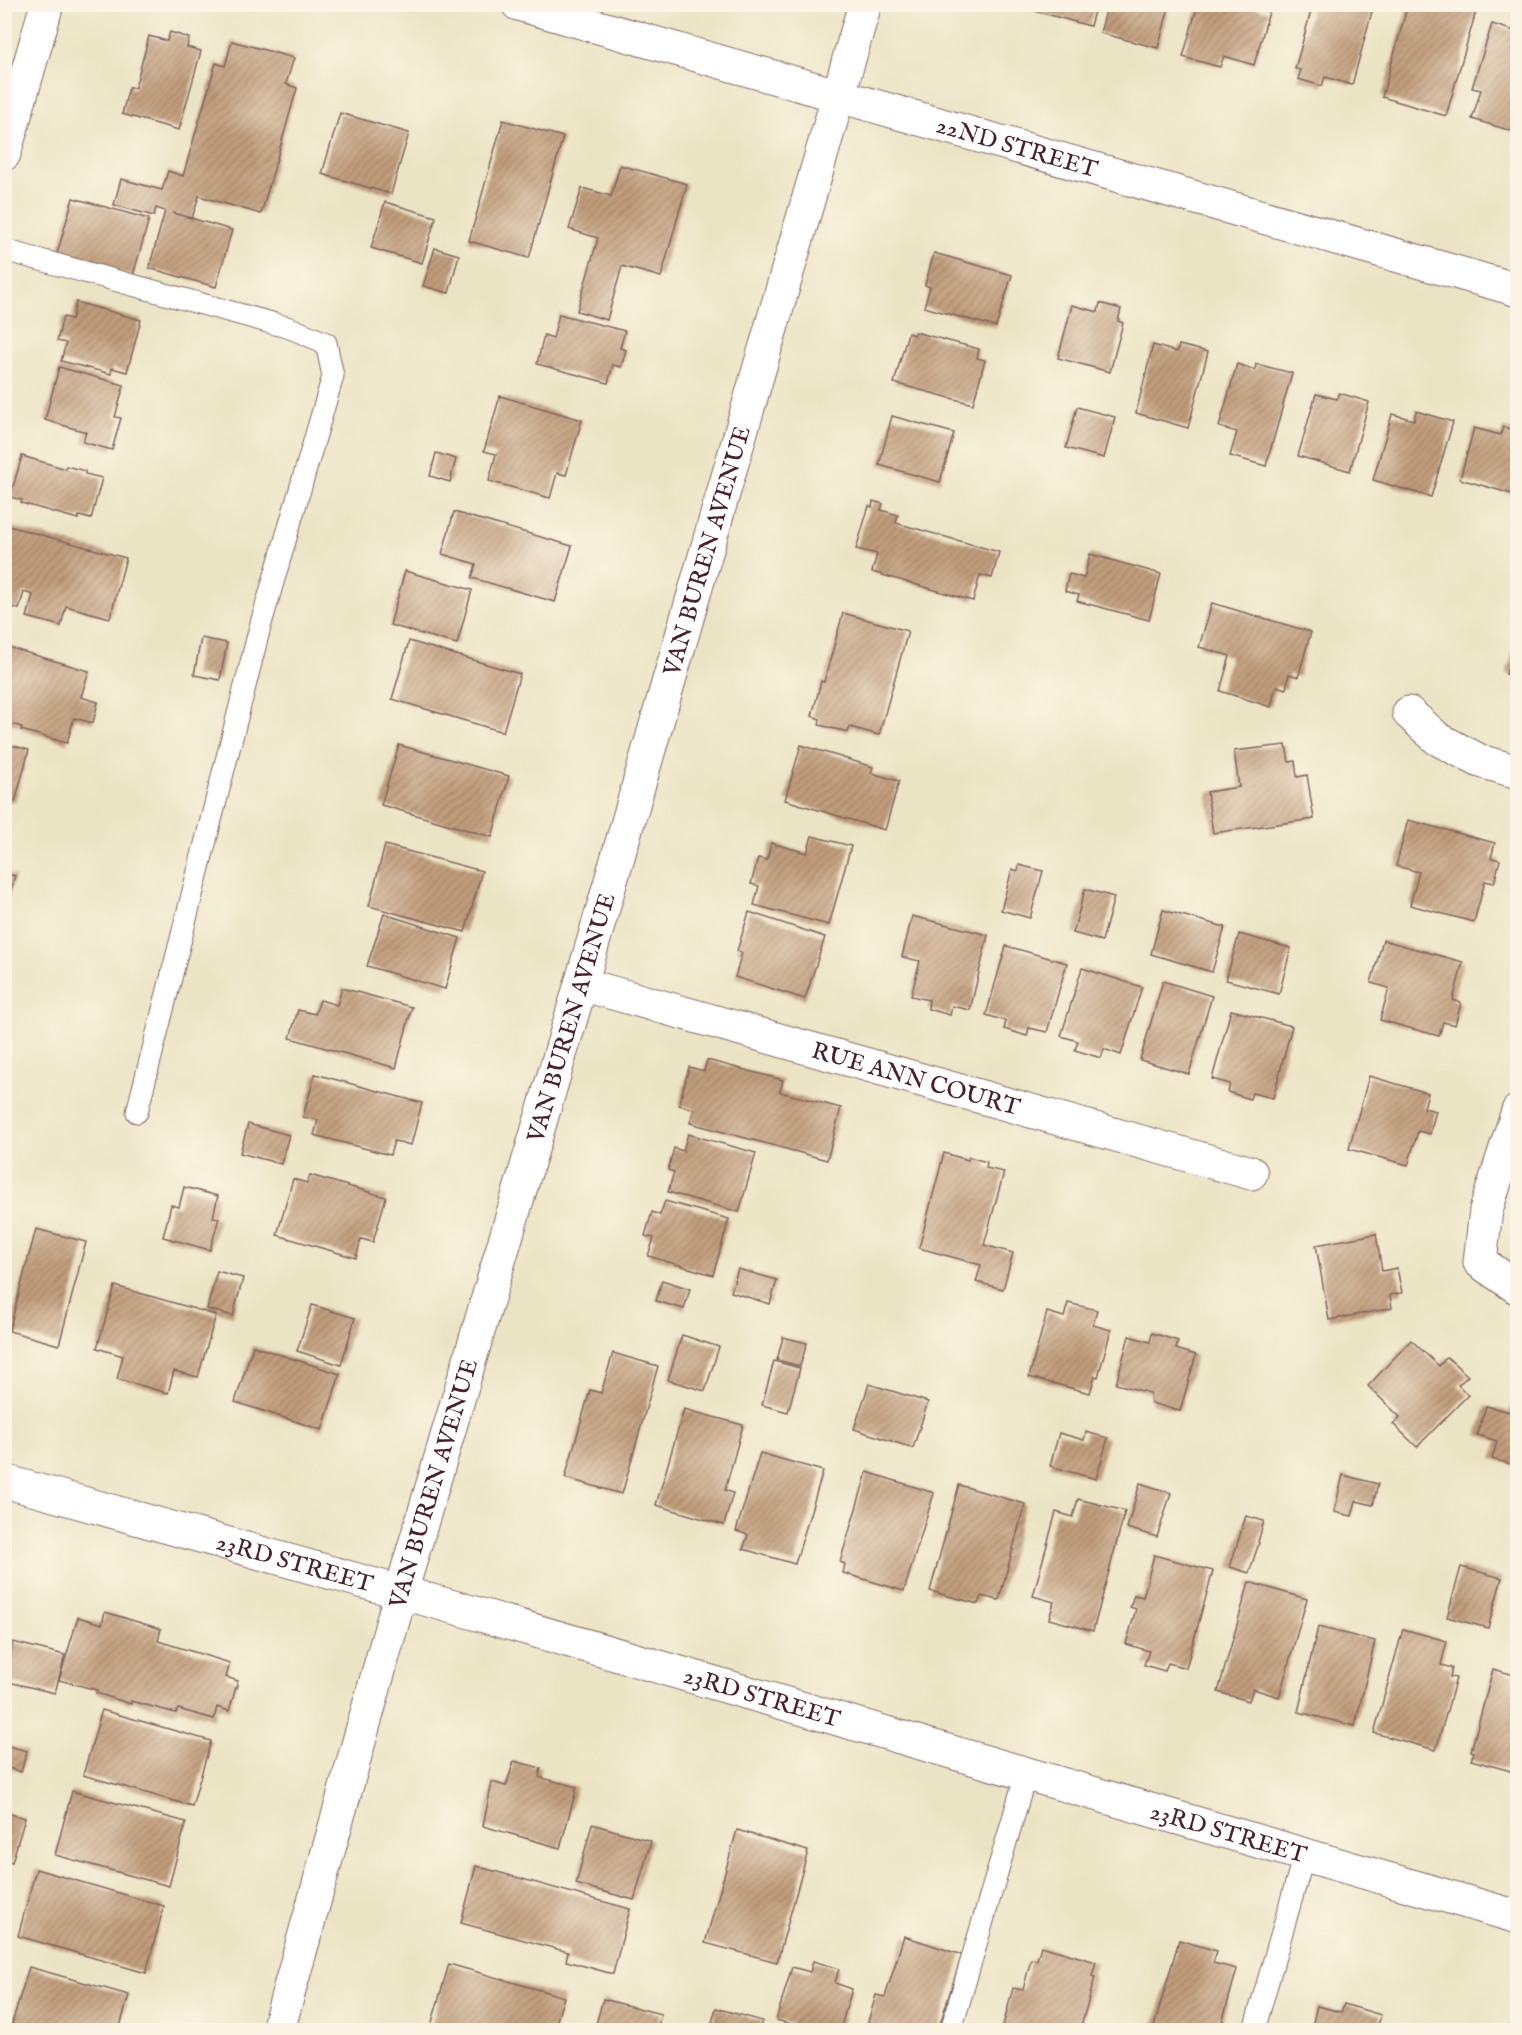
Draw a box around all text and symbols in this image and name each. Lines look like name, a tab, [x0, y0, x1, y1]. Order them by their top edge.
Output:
street label: 22ND STREET	[932, 110, 1101, 186]
street label: VAN BUREN AVENUE	[657, 423, 759, 681]
street label: VAN BUREN AVENUE	[521, 890, 624, 1147]
street label: RUE ANN COURT	[808, 1036, 1024, 1124]
street label: VAN BUREN AVENUE	[383, 1356, 486, 1613]
street label: 23RD STREET	[212, 1527, 377, 1601]
street label: 23RD STREET	[680, 1661, 844, 1736]
street label: 23RD STREET	[1146, 1797, 1310, 1872]

